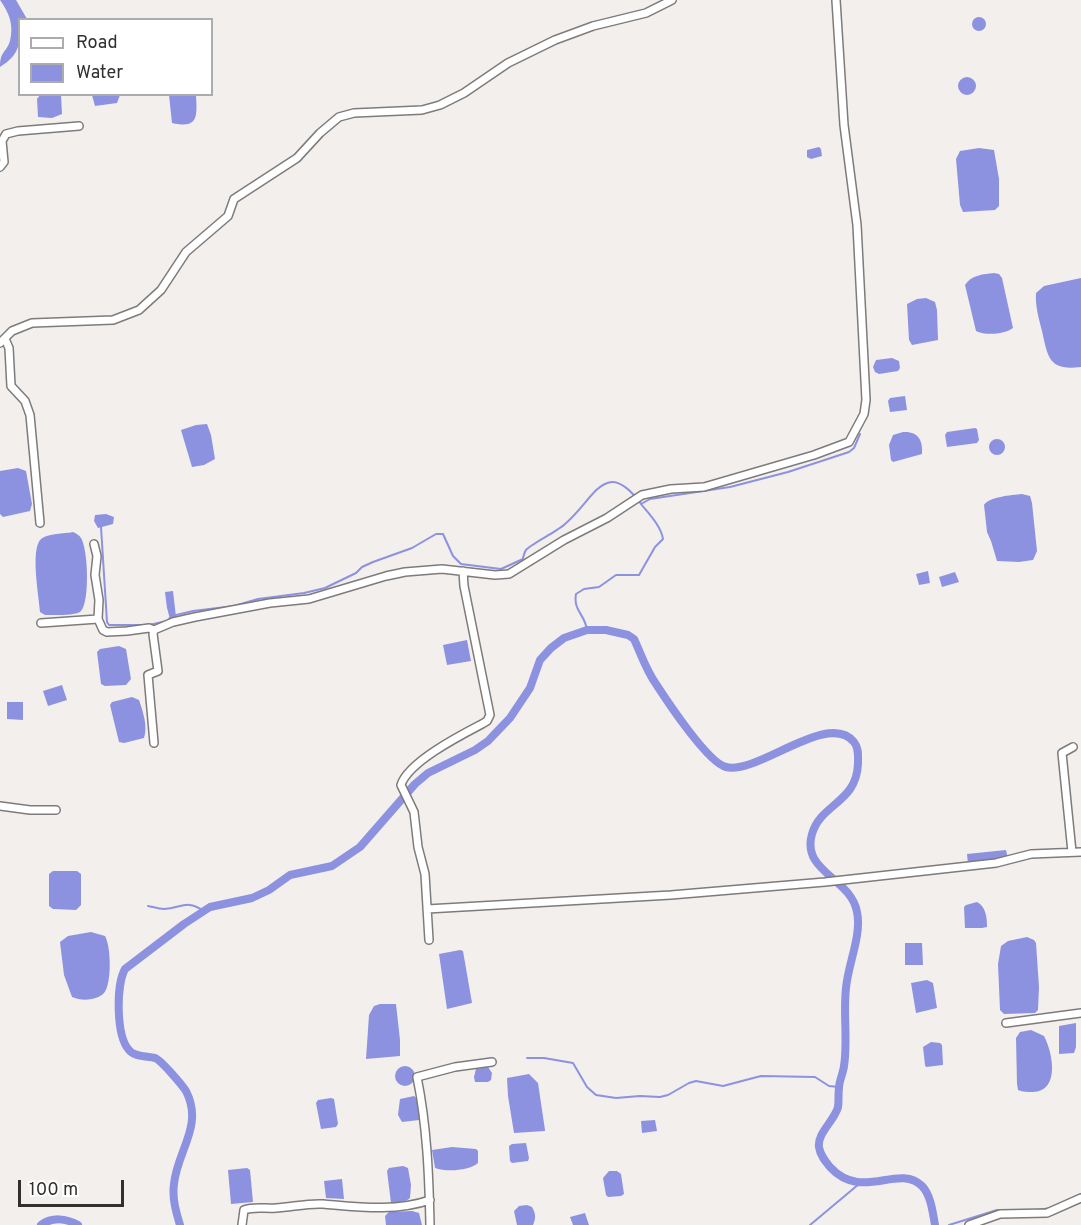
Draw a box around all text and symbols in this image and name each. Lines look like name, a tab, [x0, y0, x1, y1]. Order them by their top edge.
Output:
legend	[18, 18, 213, 96]
text: Road	[76, 32, 118, 55]
text: Water	[76, 62, 123, 85]
scale bar	[21, 1168, 128, 1206]
text: 100 m	[29, 1179, 78, 1202]

